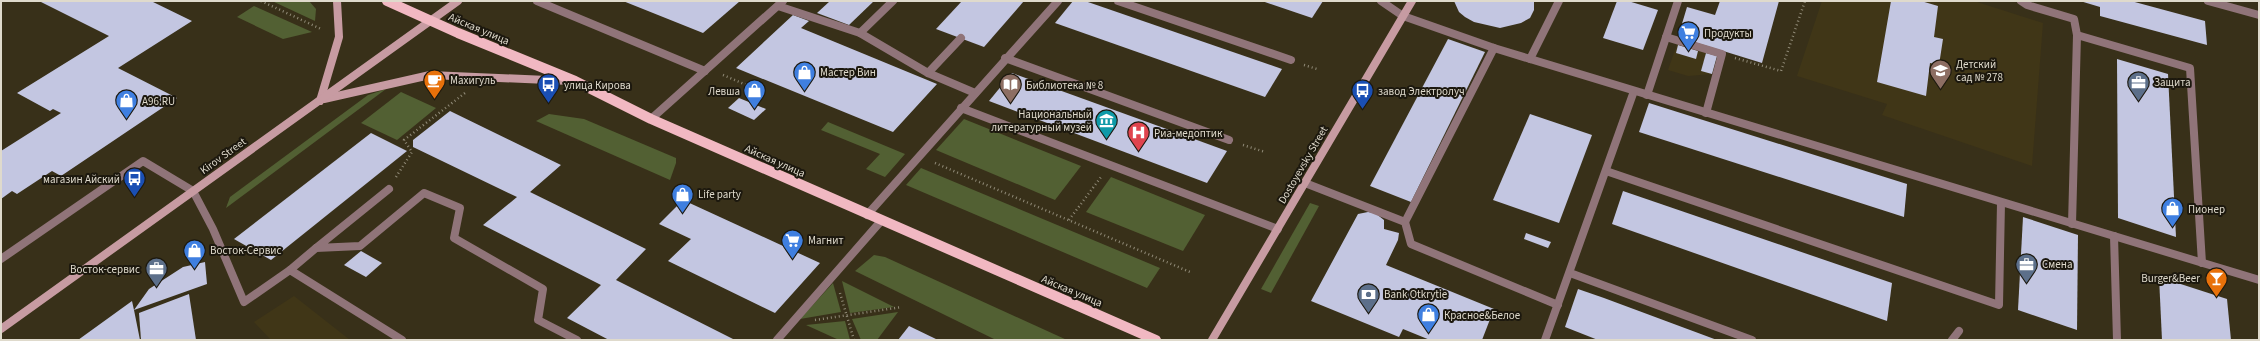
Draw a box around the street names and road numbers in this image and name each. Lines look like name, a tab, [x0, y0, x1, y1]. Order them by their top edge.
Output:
street label: Айская улица	[446, 9, 512, 49]
street label: Dostoyevsky Street	[1275, 123, 1331, 207]
street label: Kirov Street	[197, 134, 249, 178]
street label: Айская улица	[742, 141, 808, 181]
street label: Айская улица	[1039, 271, 1105, 311]

